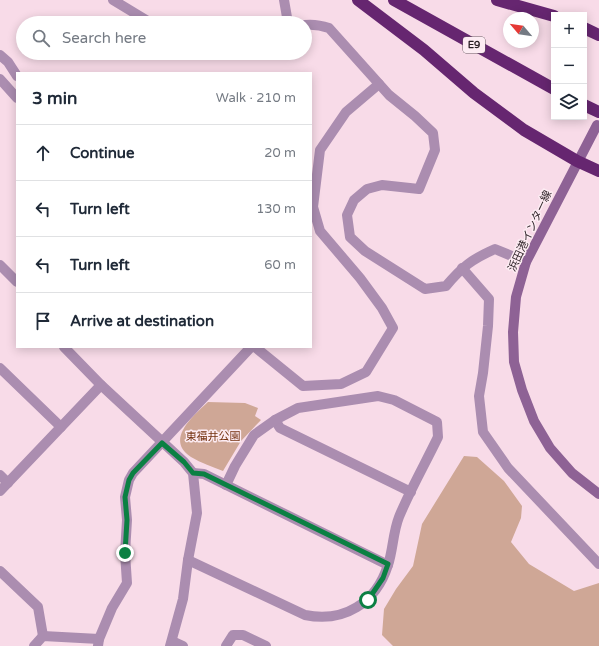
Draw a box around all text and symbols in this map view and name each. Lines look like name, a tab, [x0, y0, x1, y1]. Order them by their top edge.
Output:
north arrow	[503, 12, 539, 48]
map controls	[551, 12, 587, 120]
button: +	[551, 12, 587, 48]
search box	[16, 16, 312, 60]
icon: search	[30, 27, 52, 49]
text: Search here	[62, 29, 146, 47]
road number: E9	[463, 37, 485, 53]
button: −	[551, 48, 587, 84]
button: layers	[551, 84, 587, 120]
text: 3 min	[32, 88, 77, 109]
text: Walk · 210 m	[216, 90, 296, 106]
icon: ahead	[32, 142, 54, 164]
text: Continue	[70, 144, 134, 162]
text: 20 m	[264, 145, 296, 161]
street label: 浜田港インター線	[506, 188, 554, 274]
icon: left	[32, 198, 54, 220]
text: Turn left	[70, 200, 130, 218]
text: 130 m	[256, 201, 296, 217]
icon: left	[32, 254, 54, 276]
text: Turn left	[70, 256, 130, 274]
text: 60 m	[264, 257, 296, 273]
icon: arrive	[32, 310, 54, 332]
text: Arrive at destination	[70, 312, 214, 330]
park label: 東福井公園	[186, 430, 241, 443]
route end	[116, 544, 134, 562]
route start	[359, 591, 377, 609]

